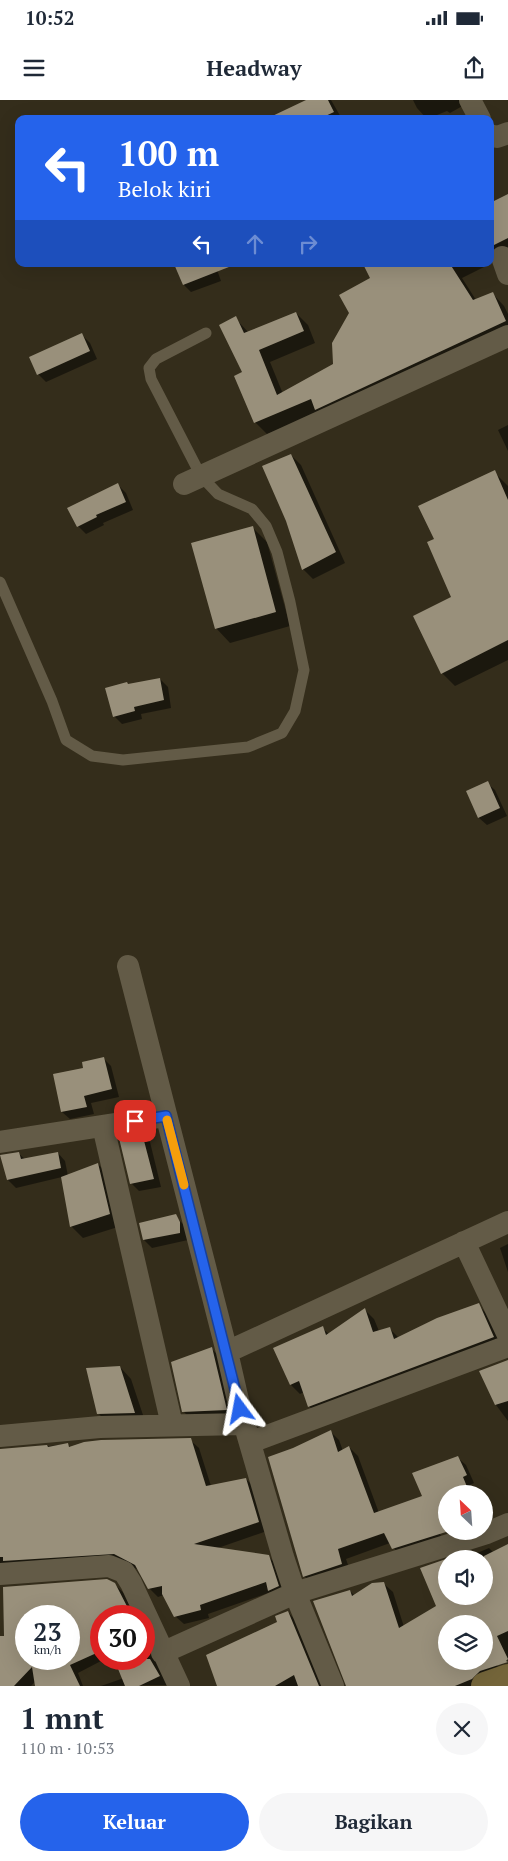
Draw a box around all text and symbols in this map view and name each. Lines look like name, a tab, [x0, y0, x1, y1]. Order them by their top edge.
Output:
text: 10:52	[25, 5, 74, 30]
text: Headway	[206, 53, 302, 82]
icon: menu	[20, 54, 48, 82]
icon: share	[460, 54, 488, 82]
text: 100 m	[118, 130, 219, 176]
icon: left	[35, 135, 100, 200]
text: Belok kiri	[118, 174, 211, 203]
icon: left	[188, 230, 216, 258]
icon: ahead	[241, 230, 269, 258]
icon: right	[294, 230, 322, 258]
pin	[114, 1100, 156, 1142]
icon: arrive	[121, 1107, 149, 1135]
position arrow	[213, 1382, 265, 1434]
north arrow	[438, 1485, 492, 1540]
map controls	[438, 1485, 493, 1670]
button: sound	[438, 1550, 493, 1605]
speed limit sign: 30	[90, 1605, 155, 1670]
text: 23	[33, 1615, 62, 1648]
button: layers	[438, 1615, 493, 1670]
text: km/h	[34, 1642, 61, 1657]
text: 1 mnt	[20, 1698, 104, 1738]
button: close	[436, 1703, 488, 1755]
text: 110 m · 10:53	[20, 1737, 114, 1759]
button: Keluar	[20, 1793, 249, 1851]
button: Bagikan	[259, 1793, 488, 1851]

